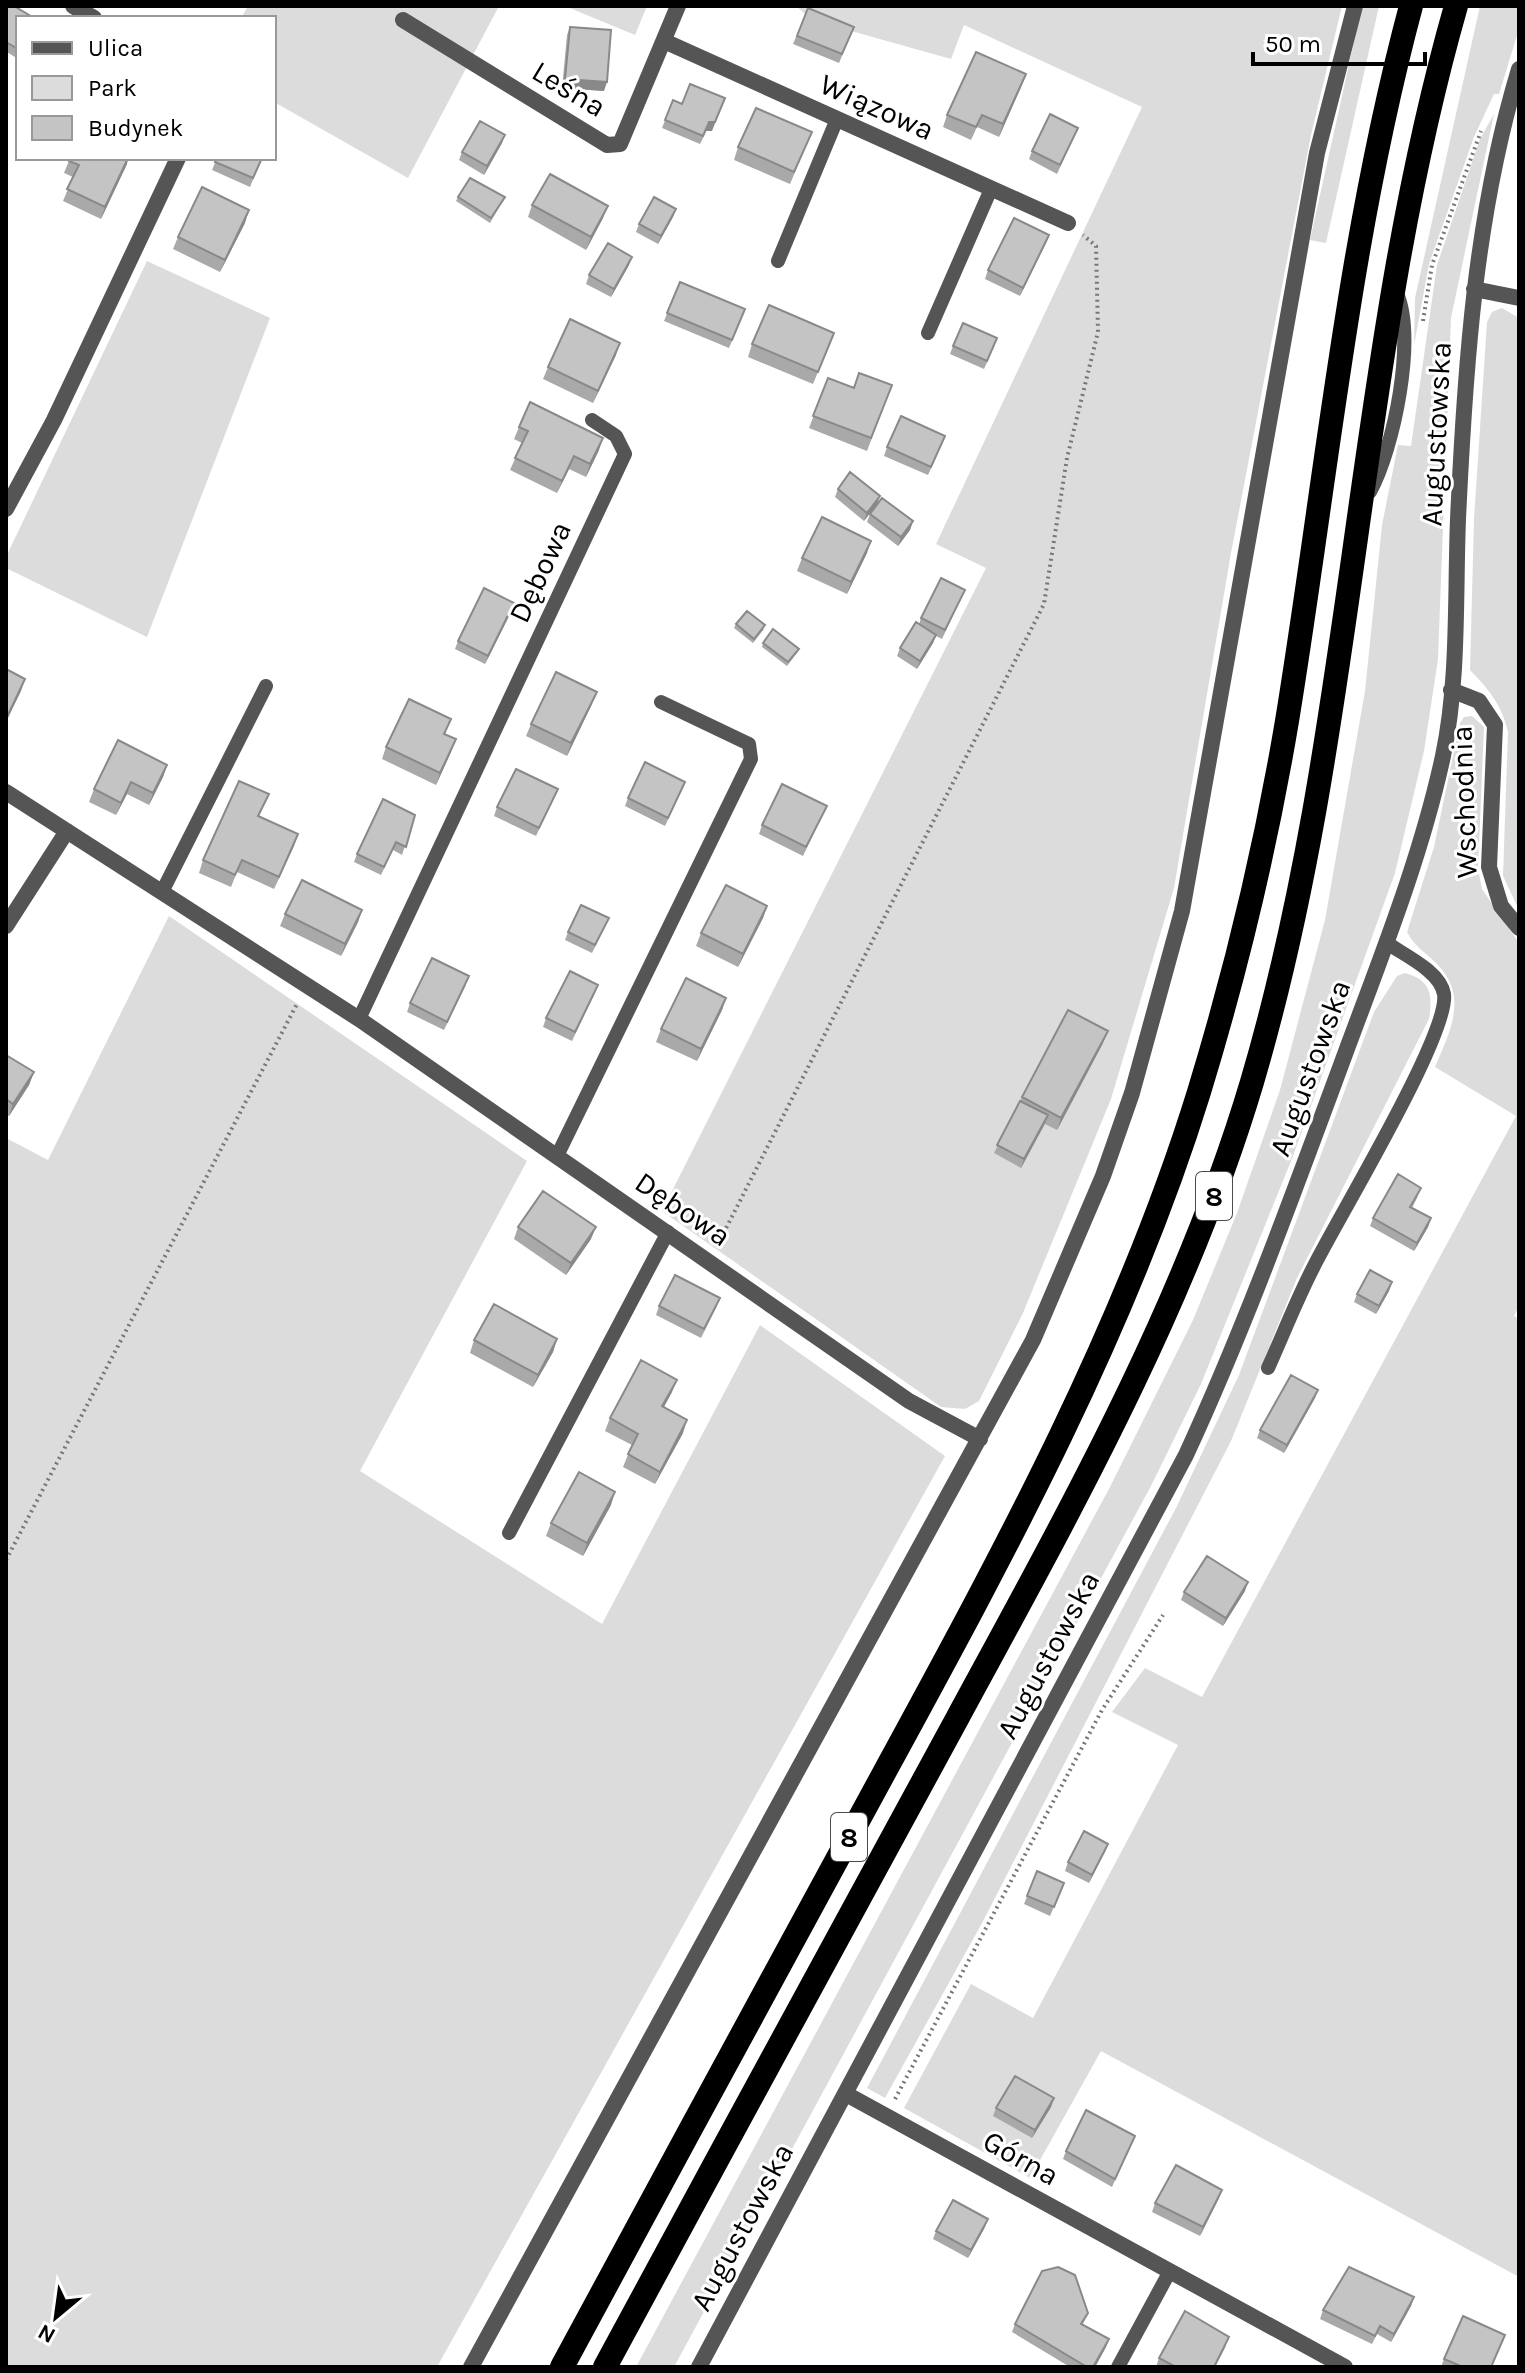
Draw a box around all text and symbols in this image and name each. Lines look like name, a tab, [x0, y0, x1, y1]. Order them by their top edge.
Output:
legend	[16, 16, 276, 160]
scale bar	[1253, 16, 1425, 66]
text: 50 m	[1265, 30, 1321, 58]
text: Ulica	[88, 34, 143, 62]
street label: Leśna	[526, 53, 612, 125]
street label: Wiązowa	[814, 66, 940, 148]
text: Park	[88, 74, 137, 102]
text: Budynek	[88, 114, 183, 142]
street label: Augustowska	[1413, 341, 1459, 527]
street label: Dębowa	[501, 516, 579, 628]
street label: Wschodnia	[1443, 725, 1485, 879]
street label: Augustowska	[1261, 975, 1359, 1161]
street label: Dębowa	[628, 1164, 738, 1254]
road number: 8	[1196, 1172, 1232, 1220]
street label: Augustowska	[989, 1565, 1107, 1745]
road number: 8	[831, 1813, 867, 1861]
street label: Górna	[977, 2123, 1065, 2193]
street label: Augustowska	[683, 2137, 801, 2317]
north arrow	[16, 2277, 96, 2357]
text: N	[34, 2318, 60, 2349]

